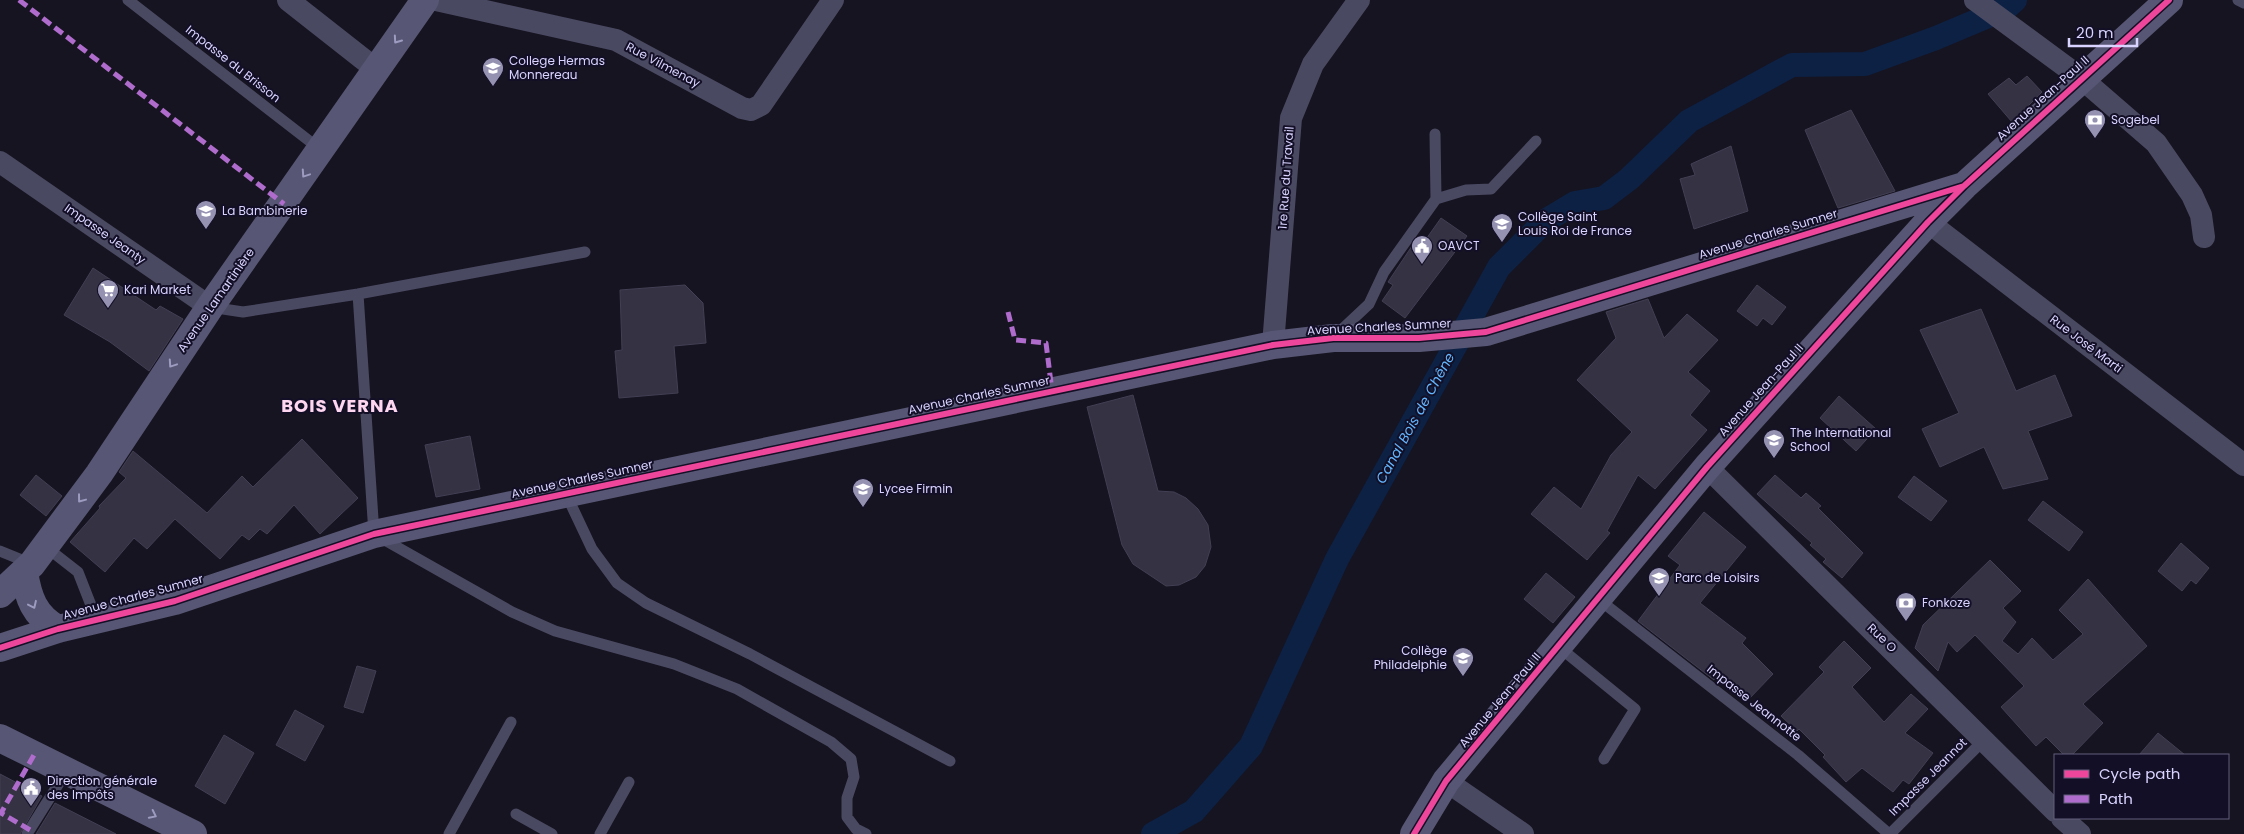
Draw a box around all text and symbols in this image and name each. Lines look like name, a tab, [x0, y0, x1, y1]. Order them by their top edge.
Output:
scale bar	[2069, 15, 2136, 47]
street label: Impasse du Brisson	[182, 21, 284, 106]
text: 20 m	[2076, 22, 2114, 43]
one-way arrow	[394, 34, 403, 44]
street label: Rue Vilmenay	[623, 38, 704, 91]
street label: Avenue Jean-Paul II	[1993, 51, 2093, 144]
place label: College Hermas Monnereau	[509, 52, 605, 83]
school or university icon: College Hermas Monnereau	[481, 56, 505, 87]
bank icon: Sogebel	[2083, 108, 2107, 139]
place label: Sogebel	[2111, 111, 2160, 128]
street label: 1re Rue du Travail	[1273, 126, 1298, 230]
one-way arrow	[302, 168, 311, 177]
street label: Impasse Jeanty	[61, 199, 149, 268]
school or university icon: La Bambinerie	[194, 199, 218, 230]
place label: La Bambinerie	[222, 202, 307, 219]
street label: Avenue Charles Sumner	[1696, 204, 1840, 263]
place label: Collège Saint Louis Roi de France	[1518, 208, 1632, 239]
school or university icon: Collège Saint Louis Roi de France	[1490, 212, 1514, 243]
public building icon: OAVCT	[1410, 234, 1434, 265]
place label: OAVCT	[1438, 237, 1480, 254]
street label: Avenue Lamartinière	[173, 244, 258, 355]
supermarket icon: Kari Market	[96, 278, 120, 309]
place label: Kari Market	[124, 281, 191, 298]
street label: Rue José Marti	[2047, 311, 2126, 377]
street label: Avenue Charles Sumner	[1306, 314, 1452, 339]
street label: Avenue Jean-Paul II	[1714, 340, 1807, 440]
water label: Canal Bois de Chêne	[1371, 349, 1460, 487]
one-way arrow	[169, 359, 178, 368]
street label: Avenue Charles Sumner	[907, 371, 1052, 418]
district label: BOIS VERNA	[281, 393, 399, 418]
place label: The International School	[1790, 424, 1891, 455]
school or university icon: The International School	[1762, 428, 1786, 459]
street label: Avenue Charles Sumner	[510, 455, 655, 502]
school or university icon: Lycee Firmin	[851, 477, 875, 508]
place label: Lycee Firmin	[879, 480, 953, 497]
one-way arrow	[78, 493, 86, 502]
school or university icon: Parc de Loisirs	[1647, 566, 1671, 597]
street label: Avenue Charles Sumner	[61, 569, 205, 623]
place label: Parc de Loisirs	[1675, 569, 1760, 586]
bank icon: Fonkoze	[1894, 591, 1918, 622]
place label: Fonkoze	[1922, 594, 1970, 611]
one-way arrow	[27, 600, 38, 609]
street label: Rue O	[1864, 619, 1901, 656]
place label: Collège Philadelphie	[1374, 642, 1447, 673]
school or university icon: Collège Philadelphie	[1451, 646, 1475, 677]
street label: Avenue Jean-Paul II	[1455, 649, 1544, 751]
street label: Impasse Jeannotte	[1703, 660, 1805, 745]
street label: Impasse Jeannot	[1885, 734, 1970, 819]
legend	[2054, 754, 2229, 819]
text: Cycle path	[2099, 763, 2180, 784]
place label: Direction générale des Impôts	[47, 772, 157, 803]
public building icon: Direction générale des Impôts	[19, 776, 43, 807]
text: Path	[2099, 788, 2133, 809]
one-way arrow	[148, 808, 157, 819]

